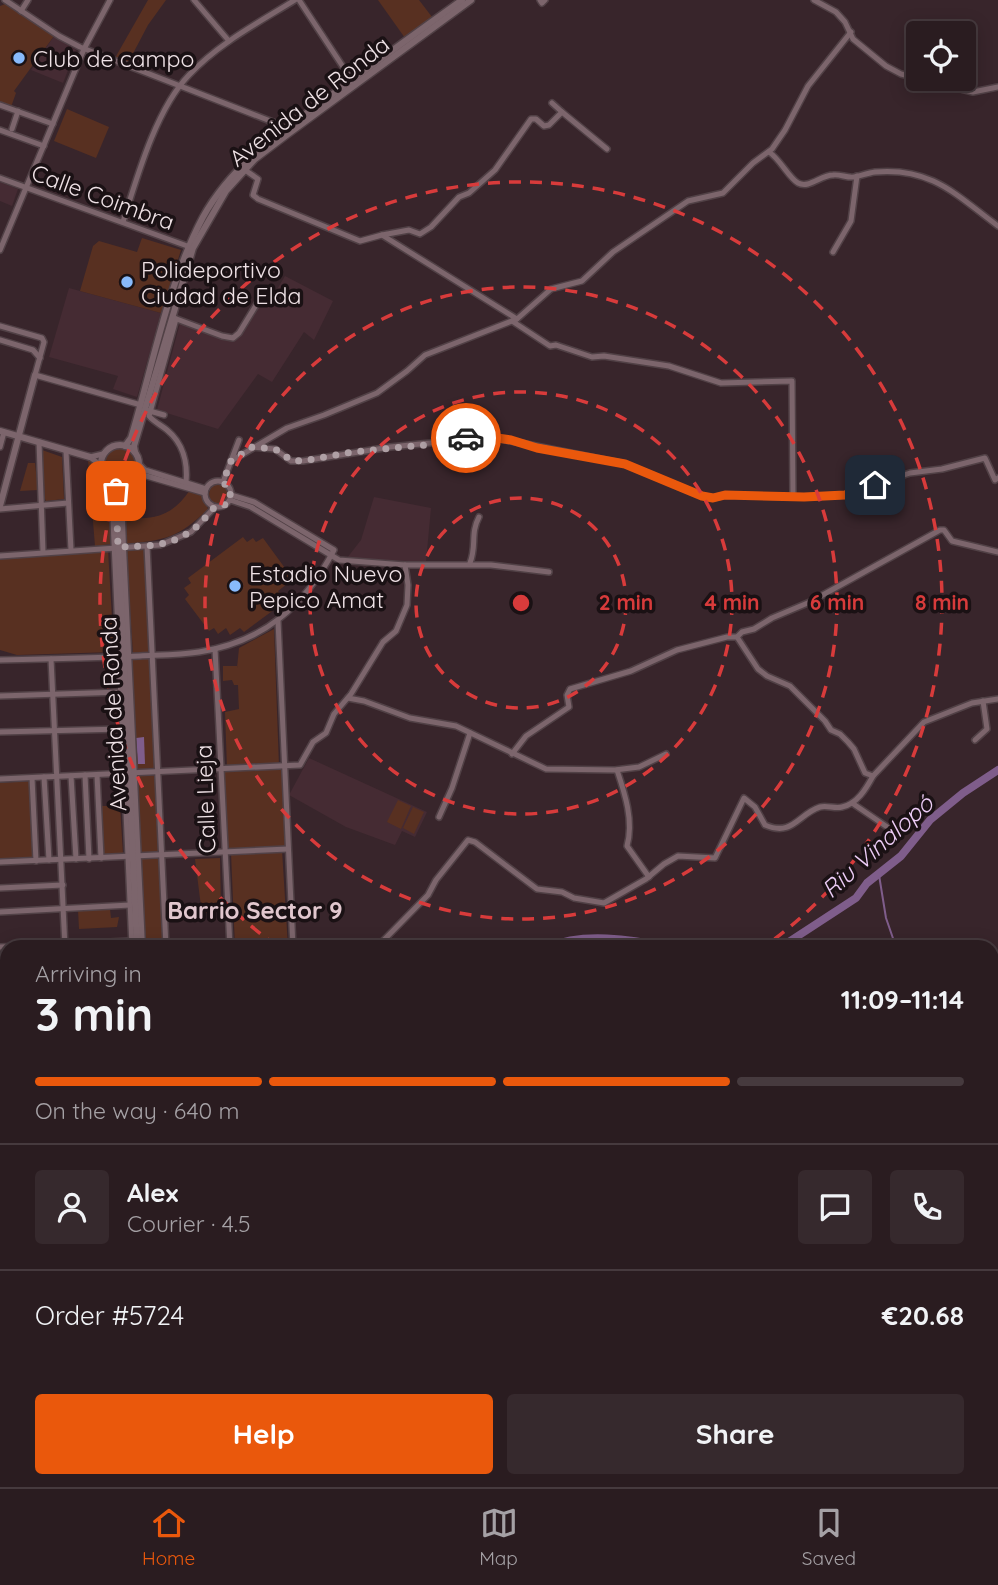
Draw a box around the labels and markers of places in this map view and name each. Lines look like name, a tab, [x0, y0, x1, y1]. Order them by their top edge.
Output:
place label: Club de campo	[33, 44, 194, 73]
marker: Club de campo	[11, 50, 27, 66]
place label: Polideportivo Ciudad de Elda	[141, 255, 301, 310]
marker: Polideportivo Ciudad de Elda	[119, 274, 135, 290]
pin	[845, 455, 905, 515]
pin	[86, 461, 146, 521]
place label: Estadio Nuevo Pepico Amat	[249, 559, 402, 614]
marker: Estadio Nuevo Pepico Amat	[227, 578, 243, 594]
centre of rings	[509, 591, 533, 615]

